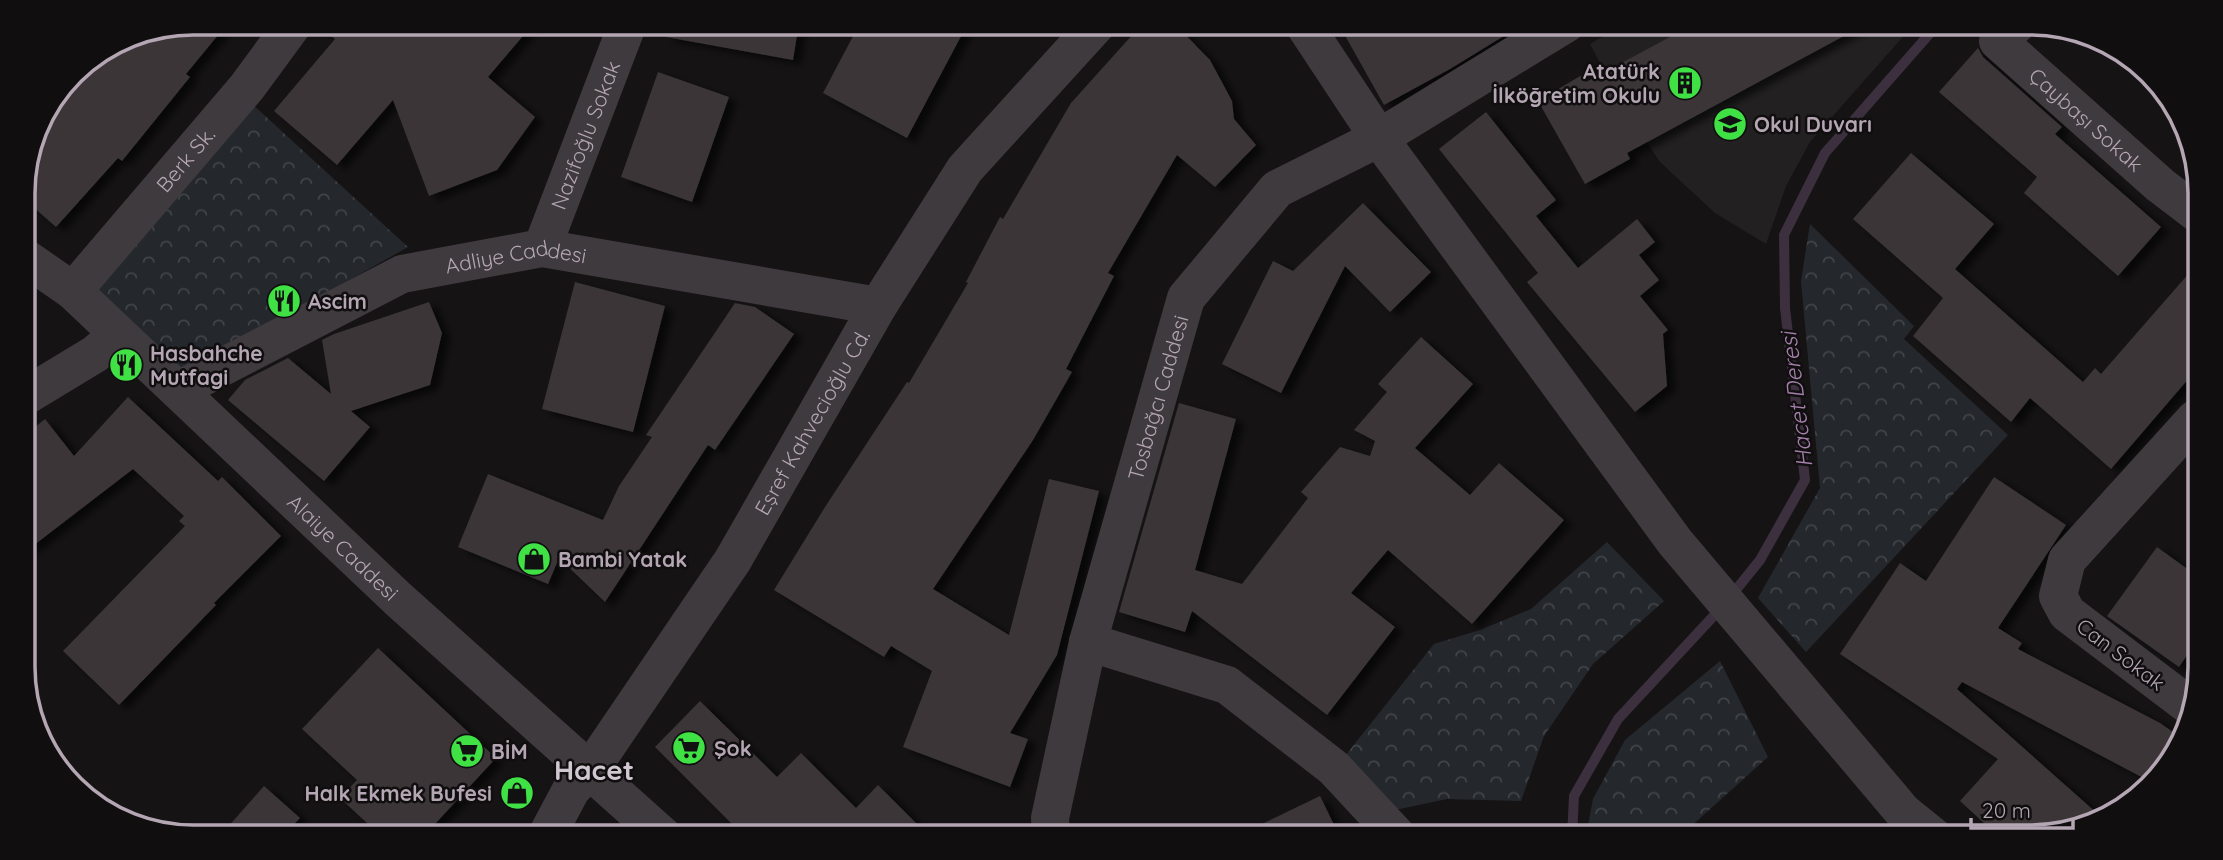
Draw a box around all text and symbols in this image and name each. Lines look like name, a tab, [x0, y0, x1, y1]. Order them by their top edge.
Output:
street label: Nazifoğlu Sokak	[545, 57, 625, 213]
place label: Atatürk İlköğretim Okulu	[1492, 58, 1660, 108]
street label: Çaybaşı Sokak	[2024, 62, 2149, 177]
building icon: Atatürk İlköğretim Okulu	[1666, 64, 1704, 102]
school or university icon: Okul Duvarı	[1711, 105, 1749, 143]
place label: Okul Duvarı	[1754, 111, 1872, 137]
street label: Berk Sk.	[150, 121, 220, 197]
street label: Adliye Caddesi	[443, 234, 589, 279]
restaurant icon: Ascim	[265, 282, 303, 320]
place label: Ascim	[308, 288, 367, 314]
street label: Tosbağcı Caddesi	[1122, 312, 1193, 483]
street label: Eşref Kahvecioğlu Cd.	[748, 324, 875, 520]
water label: Hacet Deresi	[1773, 328, 1819, 469]
place label: Hasbahche Mutfagi	[150, 340, 263, 390]
restaurant icon: Hasbahche Mutfagi	[107, 346, 145, 384]
street label: Alaiye Caddesi	[282, 488, 404, 606]
shop icon: Bambi Yatak	[515, 540, 553, 578]
place label: Bambi Yatak	[558, 546, 687, 572]
street label: Can Sokak	[2072, 612, 2170, 696]
supermarket icon: Şok	[670, 729, 708, 767]
supermarket icon: BİM	[448, 732, 486, 770]
place label: Şok	[714, 735, 752, 761]
place label: BİM	[491, 738, 528, 764]
district label: Hacet	[554, 752, 634, 787]
shop icon: Halk Ekmek Bufesi	[498, 774, 536, 812]
place label: Halk Ekmek Bufesi	[305, 780, 492, 806]
scale bar	[1971, 786, 2072, 830]
text: 20 m	[1982, 797, 2031, 823]

